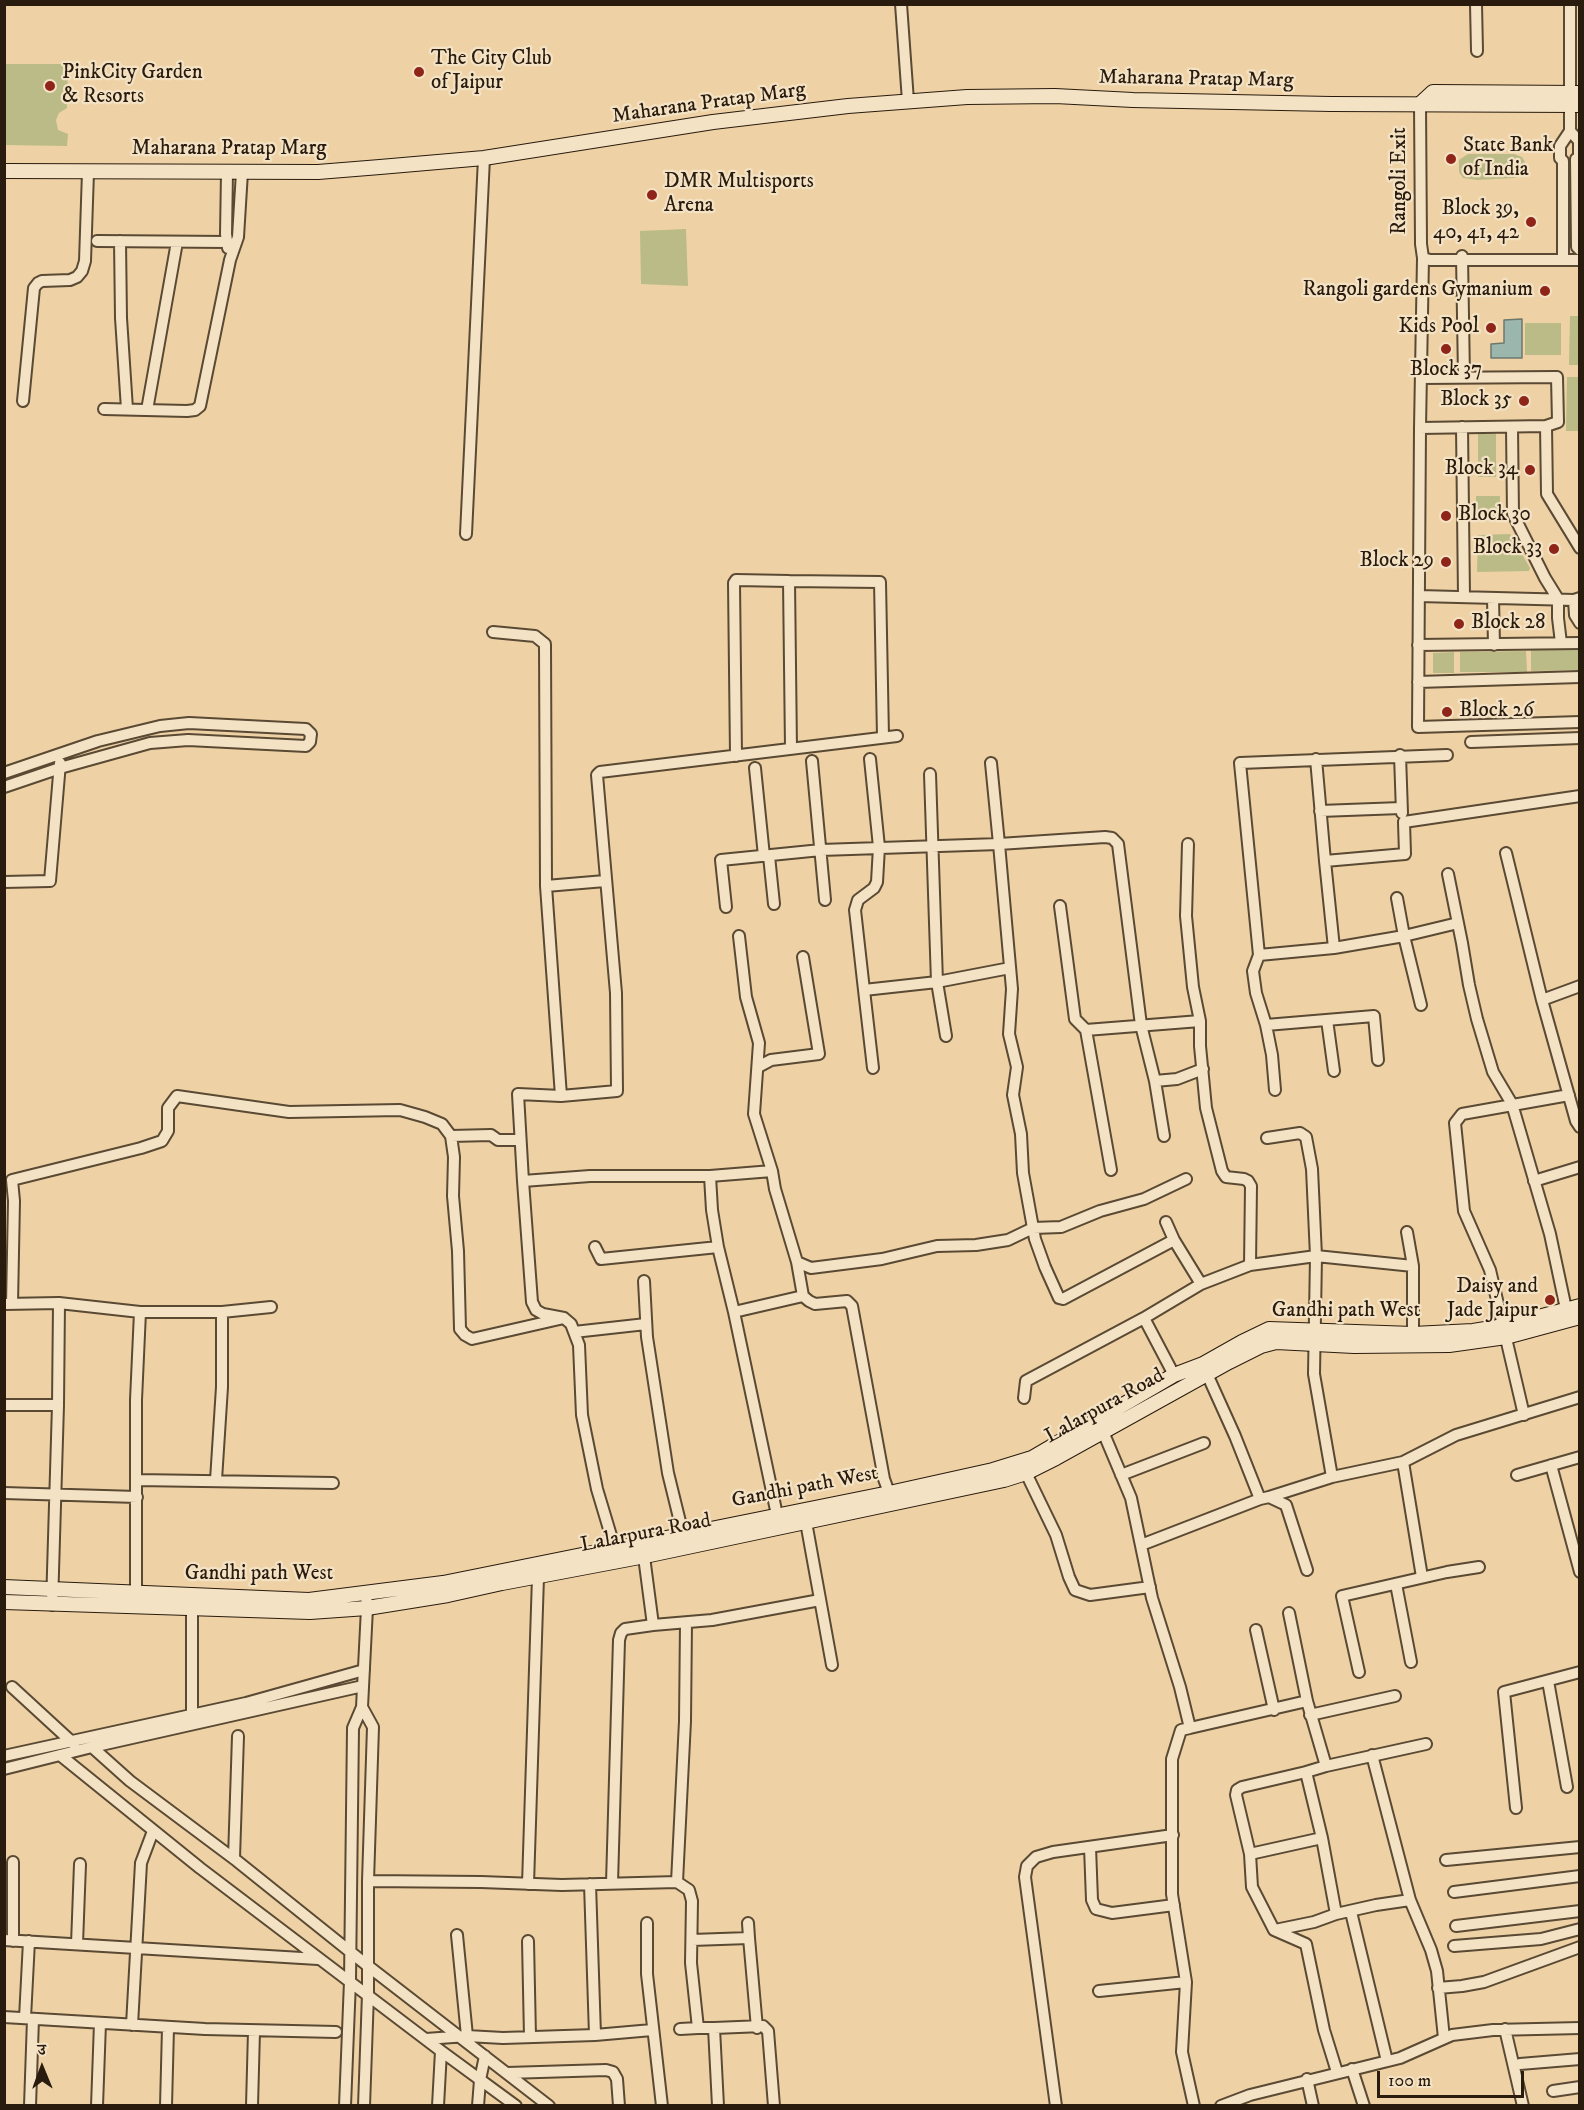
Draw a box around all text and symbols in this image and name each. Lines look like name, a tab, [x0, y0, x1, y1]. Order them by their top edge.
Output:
place label: The City Club of Jaipur	[431, 47, 552, 97]
place label: PinkCity Garden & Resorts	[62, 61, 203, 111]
marker: The City Club of Jaipur	[412, 65, 426, 79]
street label: Maharana Pratap Marg	[1098, 66, 1294, 94]
street label: Maharana Pratap Marg	[611, 78, 807, 130]
marker: PinkCity Garden & Resorts	[43, 79, 57, 93]
street label: Rangoli Exit	[1388, 127, 1414, 235]
place label: State Bank of India	[1463, 134, 1553, 184]
street label: Maharana Pratap Marg	[132, 137, 326, 163]
marker: State Bank of India	[1444, 152, 1458, 166]
place label: DMR Multisports Arena	[664, 170, 814, 220]
marker: DMR Multisports Arena	[645, 188, 659, 202]
place label: Block 39, 40, 41, 42	[1433, 197, 1519, 247]
marker: Block 39, 40, 41, 42	[1524, 215, 1538, 229]
place label: Rangoli gardens Gymanium	[1302, 278, 1533, 304]
marker: Rangoli gardens Gymanium	[1538, 284, 1552, 298]
place label: Kids Pool	[1398, 315, 1479, 341]
marker: Kids Pool	[1484, 321, 1498, 335]
marker: Block 37	[1439, 342, 1453, 356]
place label: Block 37	[1410, 358, 1482, 384]
place label: Block 35	[1440, 388, 1512, 414]
marker: Block 35	[1517, 394, 1531, 408]
place label: Block 34	[1444, 457, 1518, 483]
marker: Block 34	[1523, 463, 1537, 477]
place label: Block 30	[1458, 503, 1531, 529]
marker: Block 30	[1439, 509, 1453, 523]
place label: Block 33	[1473, 536, 1542, 562]
marker: Block 33	[1547, 542, 1561, 556]
place label: Block 29	[1360, 549, 1434, 575]
marker: Block 29	[1439, 555, 1453, 569]
place label: Block 28	[1471, 611, 1545, 637]
marker: Block 28	[1452, 617, 1466, 631]
place label: Block 26	[1459, 699, 1534, 725]
marker: Block 26	[1440, 705, 1454, 719]
place label: Daisy and Jade Jaipur	[1447, 1275, 1538, 1325]
marker: Daisy and Jade Jaipur	[1543, 1293, 1557, 1307]
street label: Gandhi path West	[1272, 1299, 1420, 1325]
street label: Lalarpura Road	[1041, 1364, 1169, 1450]
street label: Gandhi path West	[730, 1461, 880, 1515]
street label: Lalarpura Road	[579, 1509, 713, 1559]
street label: Gandhi path West	[185, 1562, 333, 1588]
north arrow	[12, 2038, 72, 2098]
text: उ	[37, 2040, 46, 2060]
scale bar	[1380, 2059, 1527, 2097]
text: 100 m	[1388, 2070, 1431, 2092]

